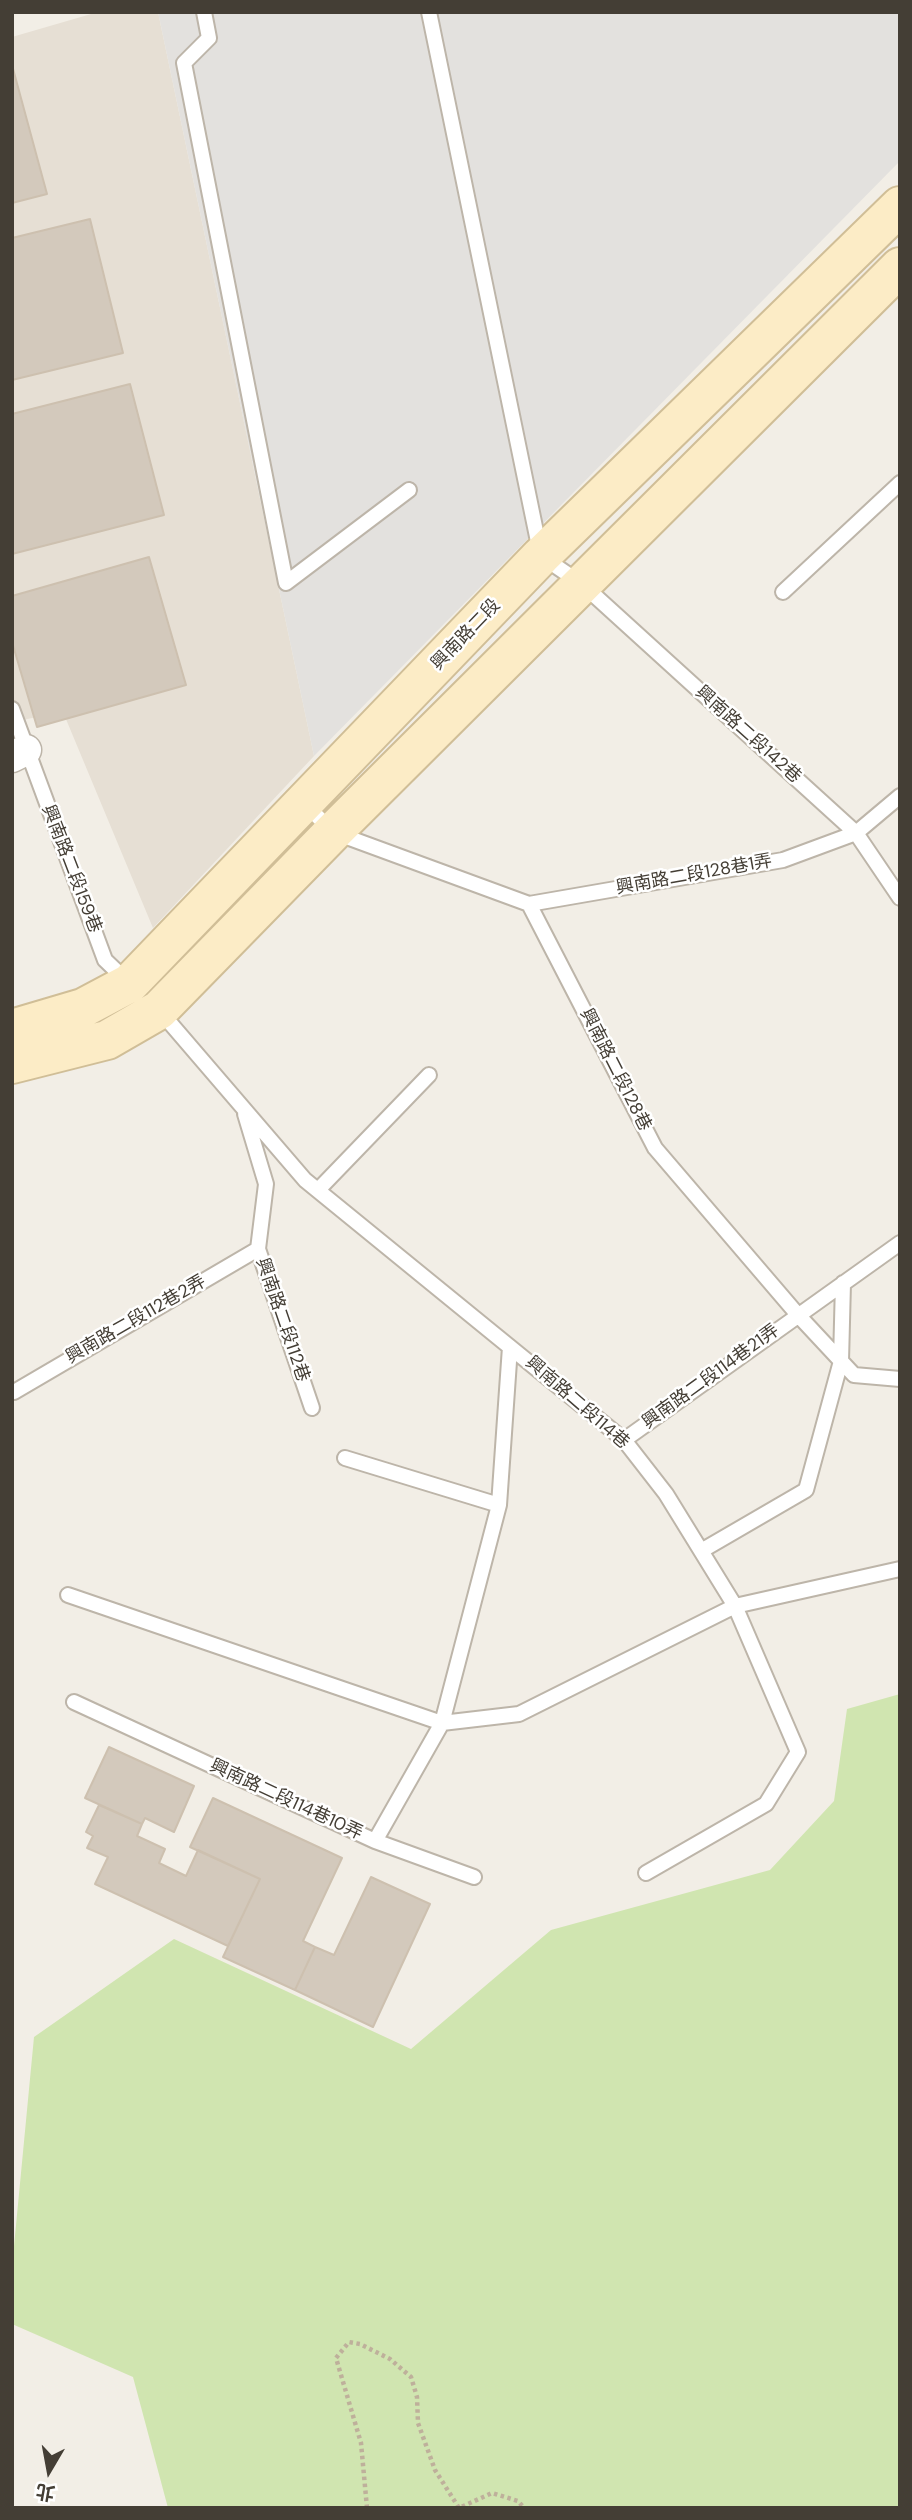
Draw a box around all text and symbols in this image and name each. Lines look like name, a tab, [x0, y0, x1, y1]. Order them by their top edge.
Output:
street label: 興南路二段	[427, 595, 505, 675]
street label: 興南路二段142巷	[691, 682, 805, 788]
street label: 興南路二段159巷	[37, 802, 105, 936]
street label: 興南路二段128巷1弄	[614, 851, 774, 899]
street label: 興南路二段128巷	[575, 1005, 655, 1135]
street label: 興南路二段112巷	[251, 1255, 313, 1385]
street label: 興南路二段112巷2弄	[62, 1271, 210, 1369]
street label: 興南路二段114巷21弄	[638, 1320, 784, 1434]
street label: 興南路二段114巷	[521, 1352, 633, 1454]
street label: 興南路二段114巷10弄	[206, 1755, 366, 1845]
north arrow	[14, 2436, 84, 2506]
text: 北	[34, 2478, 57, 2506]

